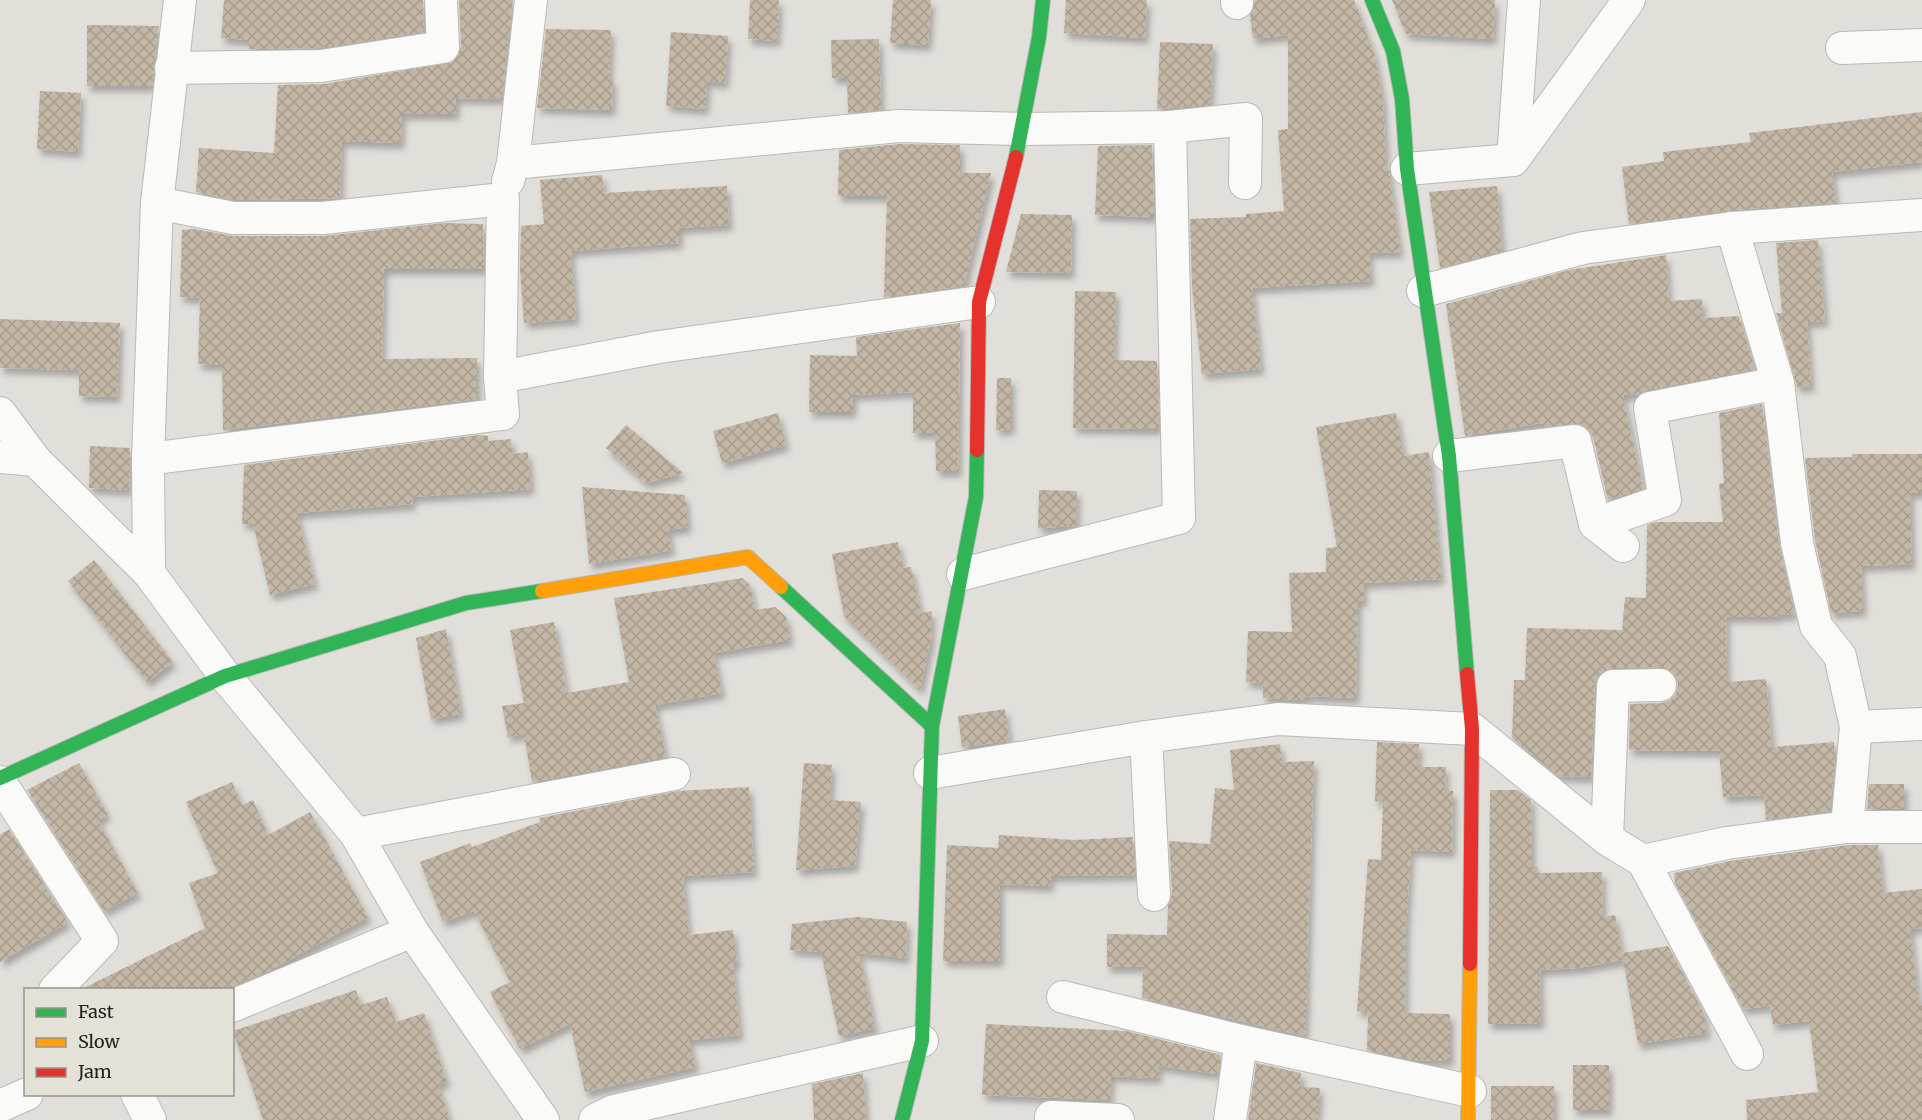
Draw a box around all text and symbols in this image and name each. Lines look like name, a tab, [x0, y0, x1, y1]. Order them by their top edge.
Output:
legend	[24, 988, 234, 1096]
text: Fast	[78, 1000, 114, 1023]
text: Slow	[78, 1030, 121, 1053]
text: Jam	[77, 1060, 112, 1083]

